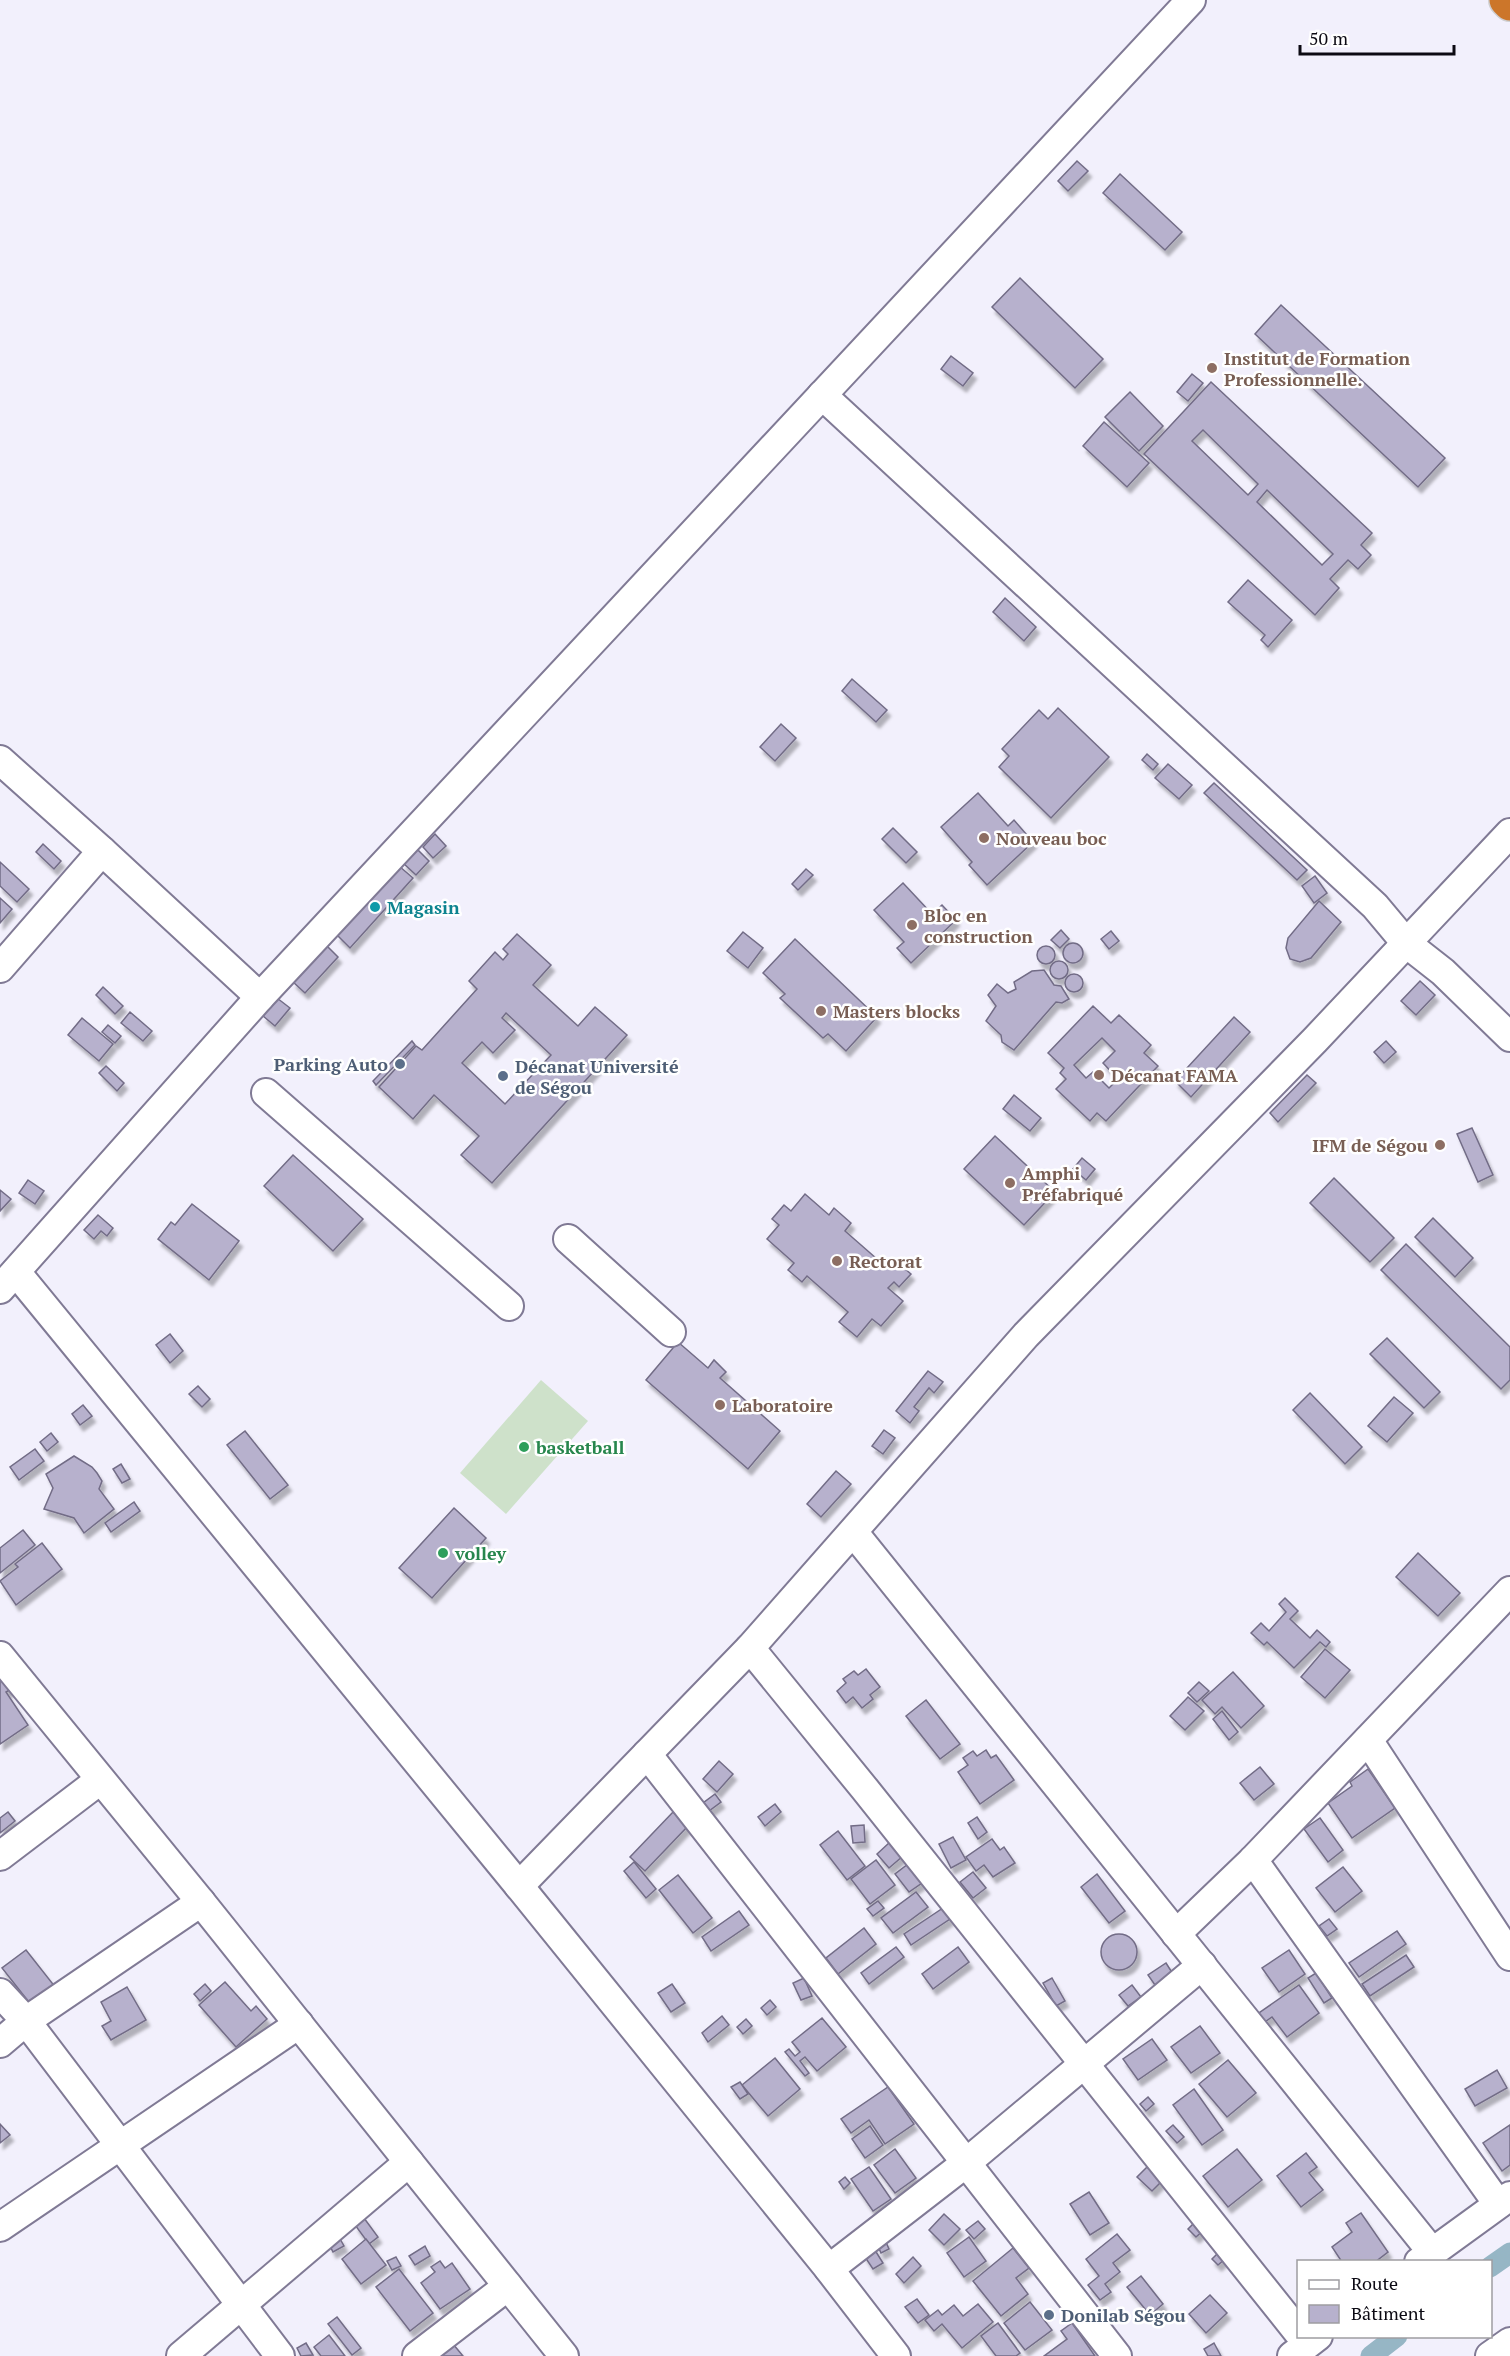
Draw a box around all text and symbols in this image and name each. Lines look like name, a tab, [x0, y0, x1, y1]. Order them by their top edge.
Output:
scale bar	[1300, 18, 1454, 56]
text: 50 m	[1309, 26, 1349, 50]
place label: Institut de Formation Professionnelle.	[1224, 346, 1411, 391]
marker: Institut de Formation Professionnelle.	[1205, 361, 1219, 375]
place label: Nouveau boc	[996, 826, 1107, 850]
marker: Nouveau boc	[977, 831, 991, 845]
place label: Magasin	[387, 895, 460, 919]
marker: Magasin	[368, 900, 382, 914]
place label: Bloc en construction	[924, 903, 1033, 948]
marker: Bloc en construction	[905, 918, 919, 932]
place label: Masters blocks	[833, 999, 960, 1023]
marker: Masters blocks	[814, 1004, 828, 1018]
place label: Parking Auto	[274, 1052, 388, 1076]
place label: Décanat Université de Ségou	[515, 1054, 679, 1099]
marker: Parking Auto	[393, 1057, 407, 1071]
place label: Décanat FAMA	[1111, 1063, 1239, 1087]
marker: Décanat FAMA	[1092, 1068, 1106, 1082]
marker: Décanat Université de Ségou	[496, 1069, 510, 1083]
place label: IFM de Ségou	[1312, 1133, 1428, 1157]
marker: IFM de Ségou	[1433, 1138, 1447, 1152]
place label: Amphi Préfabriqué	[1022, 1161, 1124, 1206]
marker: Amphi Préfabriqué	[1003, 1176, 1017, 1190]
place label: Rectorat	[849, 1249, 922, 1273]
marker: Rectorat	[830, 1254, 844, 1268]
place label: Laboratoire	[732, 1393, 833, 1417]
marker: Laboratoire	[713, 1398, 727, 1412]
place label: basketball	[535, 1435, 624, 1459]
marker: basketball	[517, 1440, 531, 1454]
place label: volley	[454, 1541, 506, 1565]
marker: volley	[436, 1546, 450, 1560]
legend	[1297, 2260, 1492, 2338]
text: Route	[1351, 2271, 1398, 2295]
text: Bâtiment	[1351, 2301, 1426, 2325]
place label: Donilab Ségou	[1061, 2303, 1186, 2327]
marker: Donilab Ségou	[1042, 2308, 1056, 2322]

